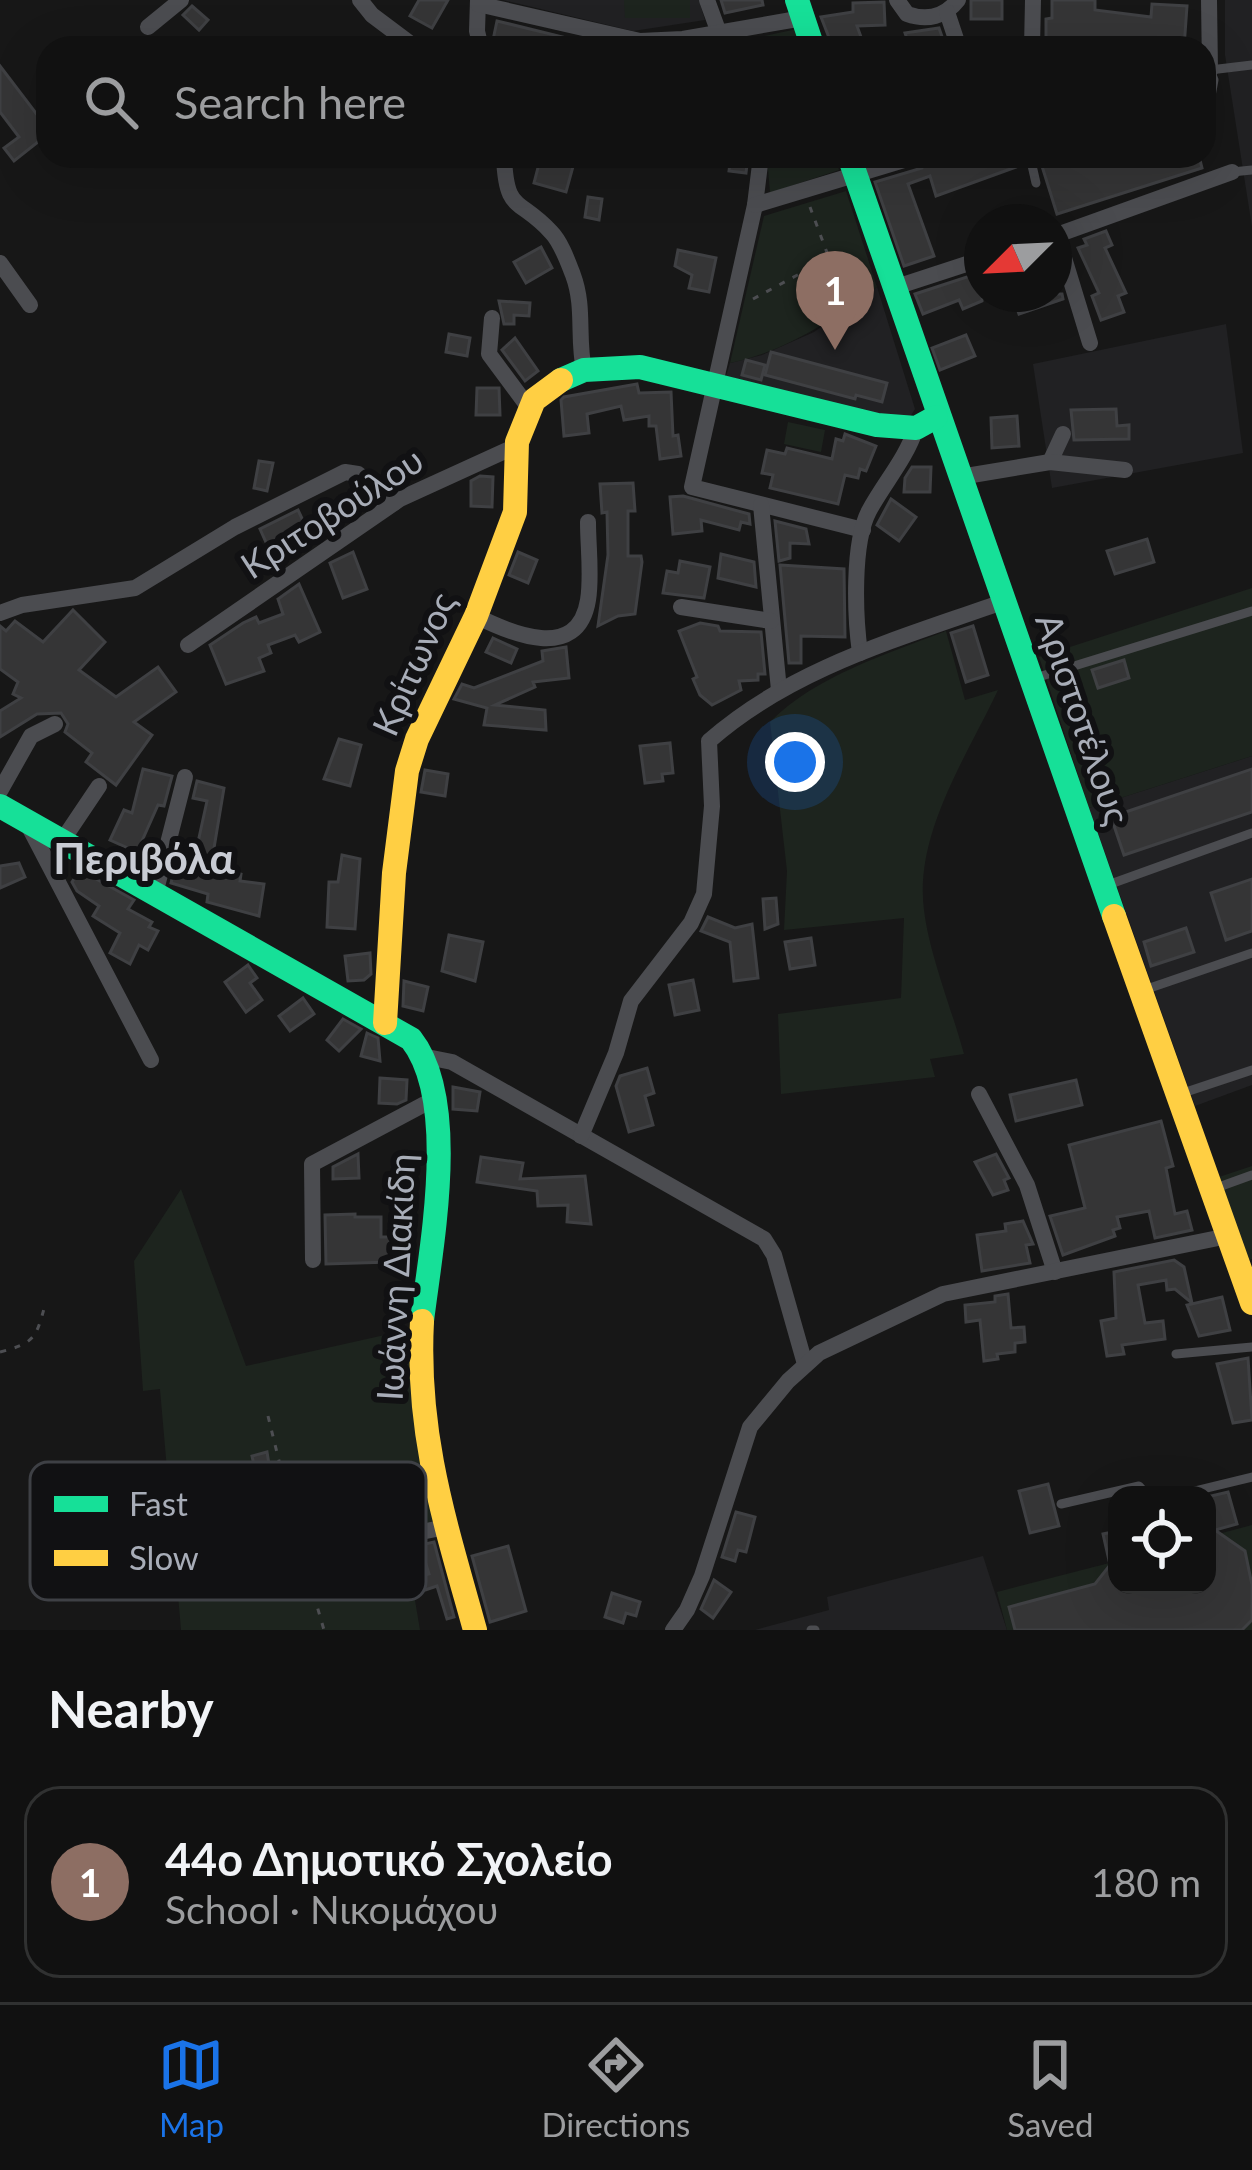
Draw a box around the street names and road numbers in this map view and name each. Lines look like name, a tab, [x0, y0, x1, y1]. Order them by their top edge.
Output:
street label: Κριτοβούλου	[232, 437, 431, 587]
street label: Κρίτωνος	[362, 585, 464, 742]
street label: Αριστοτέλους	[1027, 607, 1141, 830]
street label: Ιωάννη Διακίδη	[367, 1152, 423, 1402]

